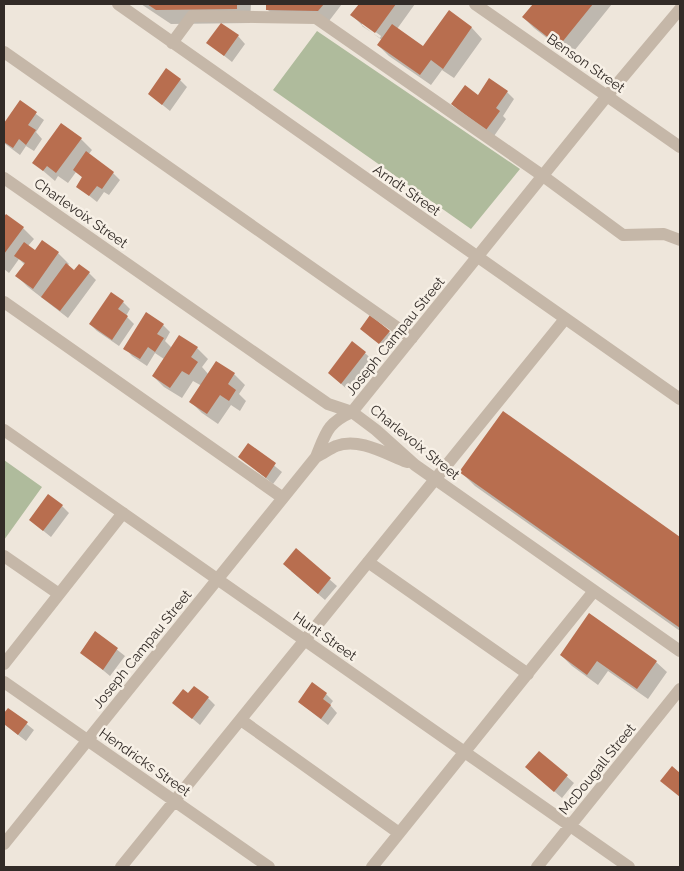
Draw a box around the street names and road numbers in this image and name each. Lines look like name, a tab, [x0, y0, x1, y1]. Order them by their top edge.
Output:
street label: Benson Street	[544, 30, 628, 96]
street label: Arndt Street	[370, 161, 444, 219]
street label: Charlevoix Street	[31, 175, 131, 251]
street label: Joseph Campau Street	[342, 273, 448, 398]
street label: Charlevoix Street	[367, 401, 463, 483]
street label: Joseph Campau Street	[89, 586, 195, 711]
street label: Hunt Street	[290, 608, 360, 664]
street label: McDougall Street	[555, 720, 639, 818]
street label: Hendricks Street	[96, 725, 194, 800]

